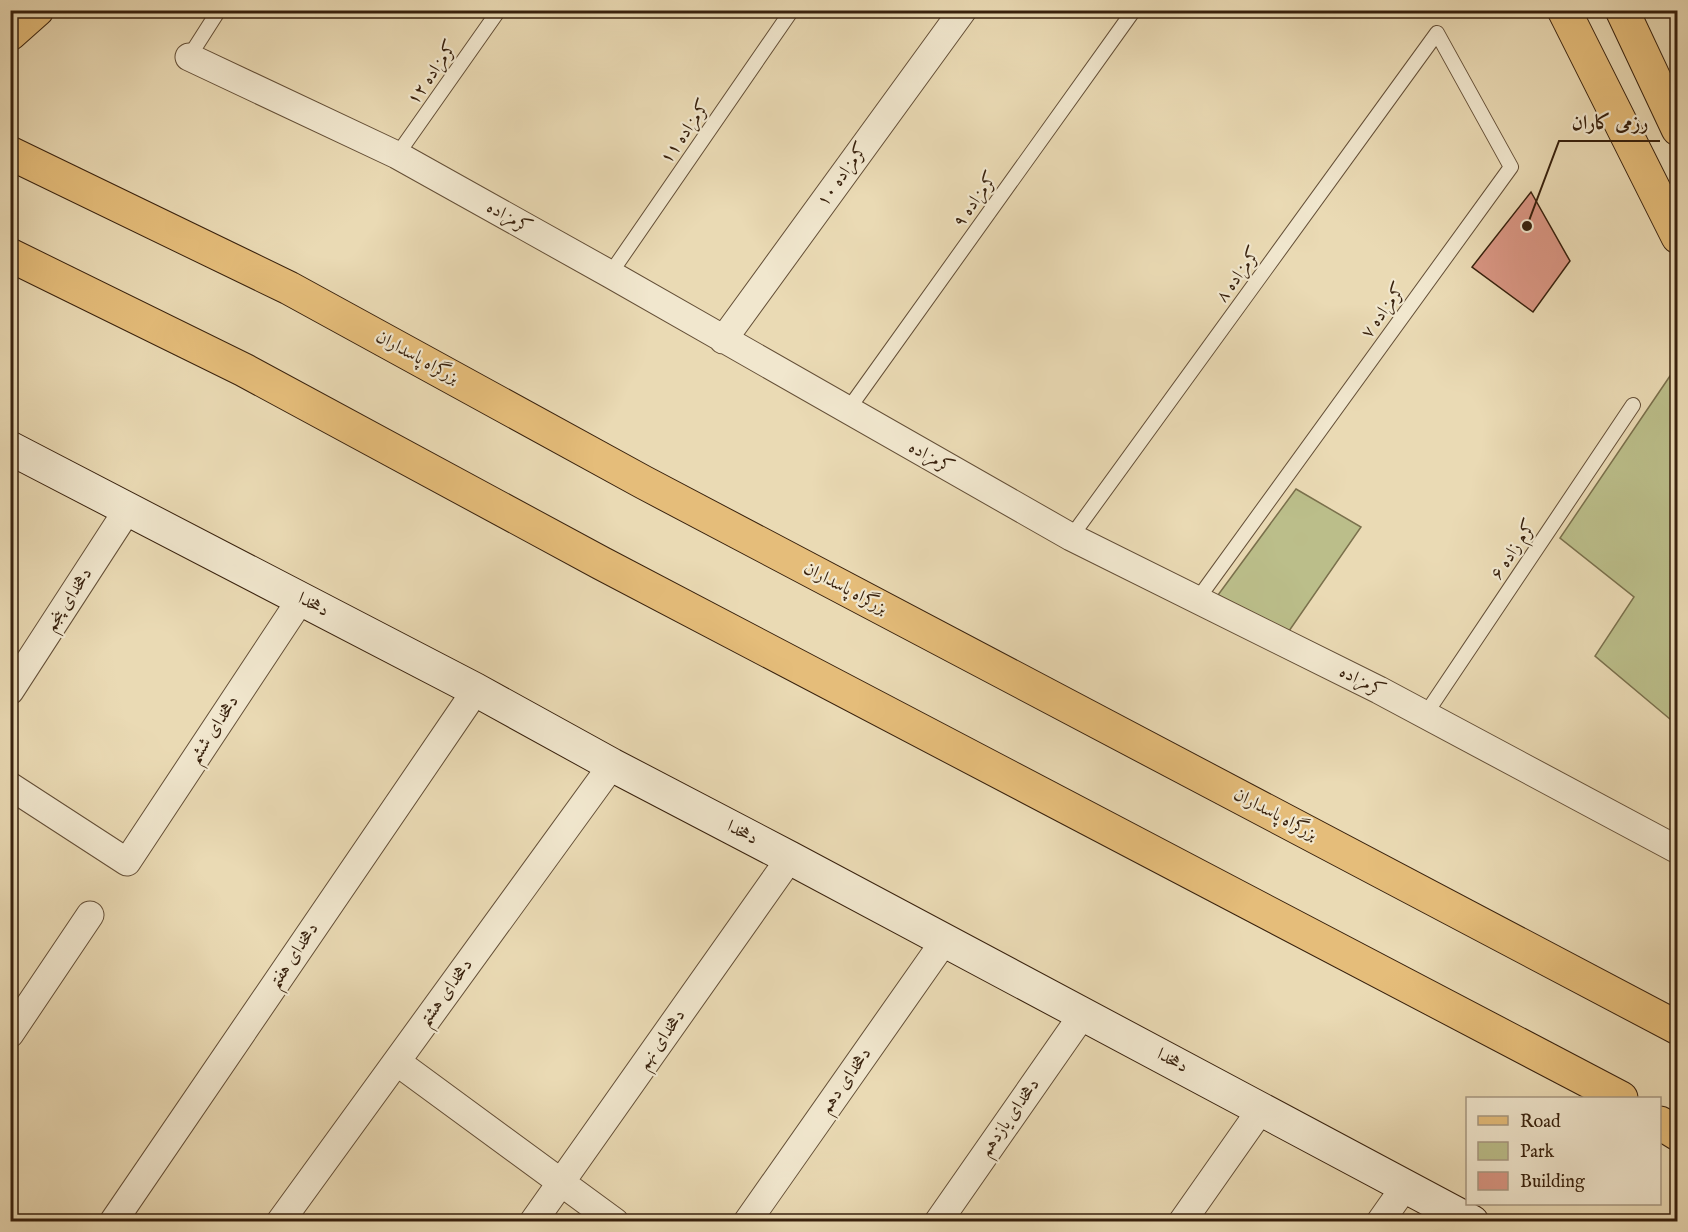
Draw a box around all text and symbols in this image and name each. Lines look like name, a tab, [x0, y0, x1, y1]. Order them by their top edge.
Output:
street label: کرمزاده ١٢	[402, 36, 464, 110]
street label: کرمزاده ١١	[655, 95, 717, 169]
callout: رزمی کاران	[1559, 103, 1660, 141]
text: رزمی کاران	[1572, 111, 1648, 136]
street label: کرمزاده ١٠	[812, 138, 874, 212]
street label: کرمزاده ٩	[948, 168, 1004, 232]
street label: کرمزاده	[482, 196, 536, 240]
street label: کرمزاده ٨	[1211, 243, 1267, 307]
street label: کرمزاده ٧	[1356, 279, 1412, 343]
street label: بزرگراه پاسداران	[371, 324, 464, 390]
street label: کرمزاده	[904, 436, 958, 480]
street label: کرم زاده ۶	[1486, 516, 1545, 586]
street label: بزرگراه پاسداران	[799, 556, 892, 621]
street label: دهخدای پنجم	[40, 564, 101, 638]
street label: دهخدا	[293, 587, 333, 623]
street label: کرمزاده	[1335, 661, 1389, 703]
street label: دهخدای ششم	[183, 691, 249, 771]
street label: بزرگراه پاسداران	[1229, 782, 1322, 847]
street label: دهخدا	[722, 815, 762, 851]
street label: دهخدای هفتم	[264, 919, 329, 996]
street label: دهخدای هشتم	[414, 955, 482, 1034]
street label: دهخدای نهم	[633, 1005, 694, 1077]
street label: دهخدا	[1152, 1043, 1192, 1079]
street label: دهخدای دهم	[815, 1044, 880, 1121]
street label: دهخدای یازدهم	[975, 1074, 1049, 1164]
legend	[1466, 1097, 1661, 1205]
text: Road	[1520, 1111, 1561, 1134]
text: Park	[1520, 1141, 1555, 1164]
text: Building	[1520, 1171, 1585, 1194]

